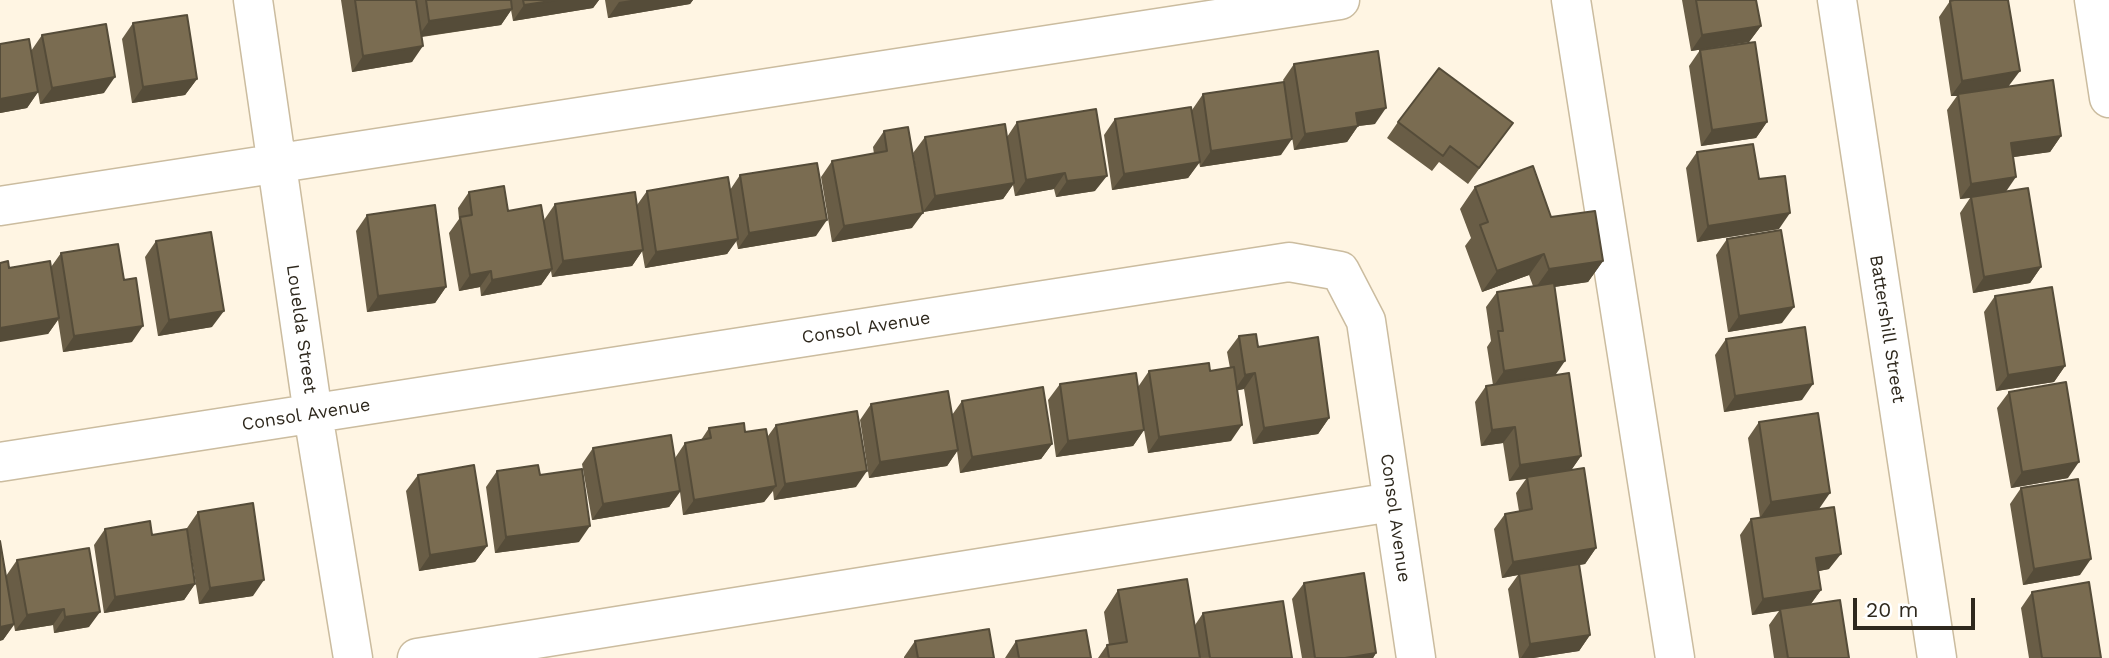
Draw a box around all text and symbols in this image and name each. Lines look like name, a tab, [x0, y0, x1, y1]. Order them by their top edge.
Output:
street label: Battershill Street	[1865, 253, 1909, 405]
street label: Louelda Street	[281, 263, 321, 395]
street label: Consol Avenue	[800, 307, 932, 349]
street label: Consol Avenue	[240, 394, 372, 436]
street label: Consol Avenue	[1375, 452, 1415, 584]
scale bar	[1857, 584, 1980, 628]
text: 20 m	[1866, 597, 1918, 622]

